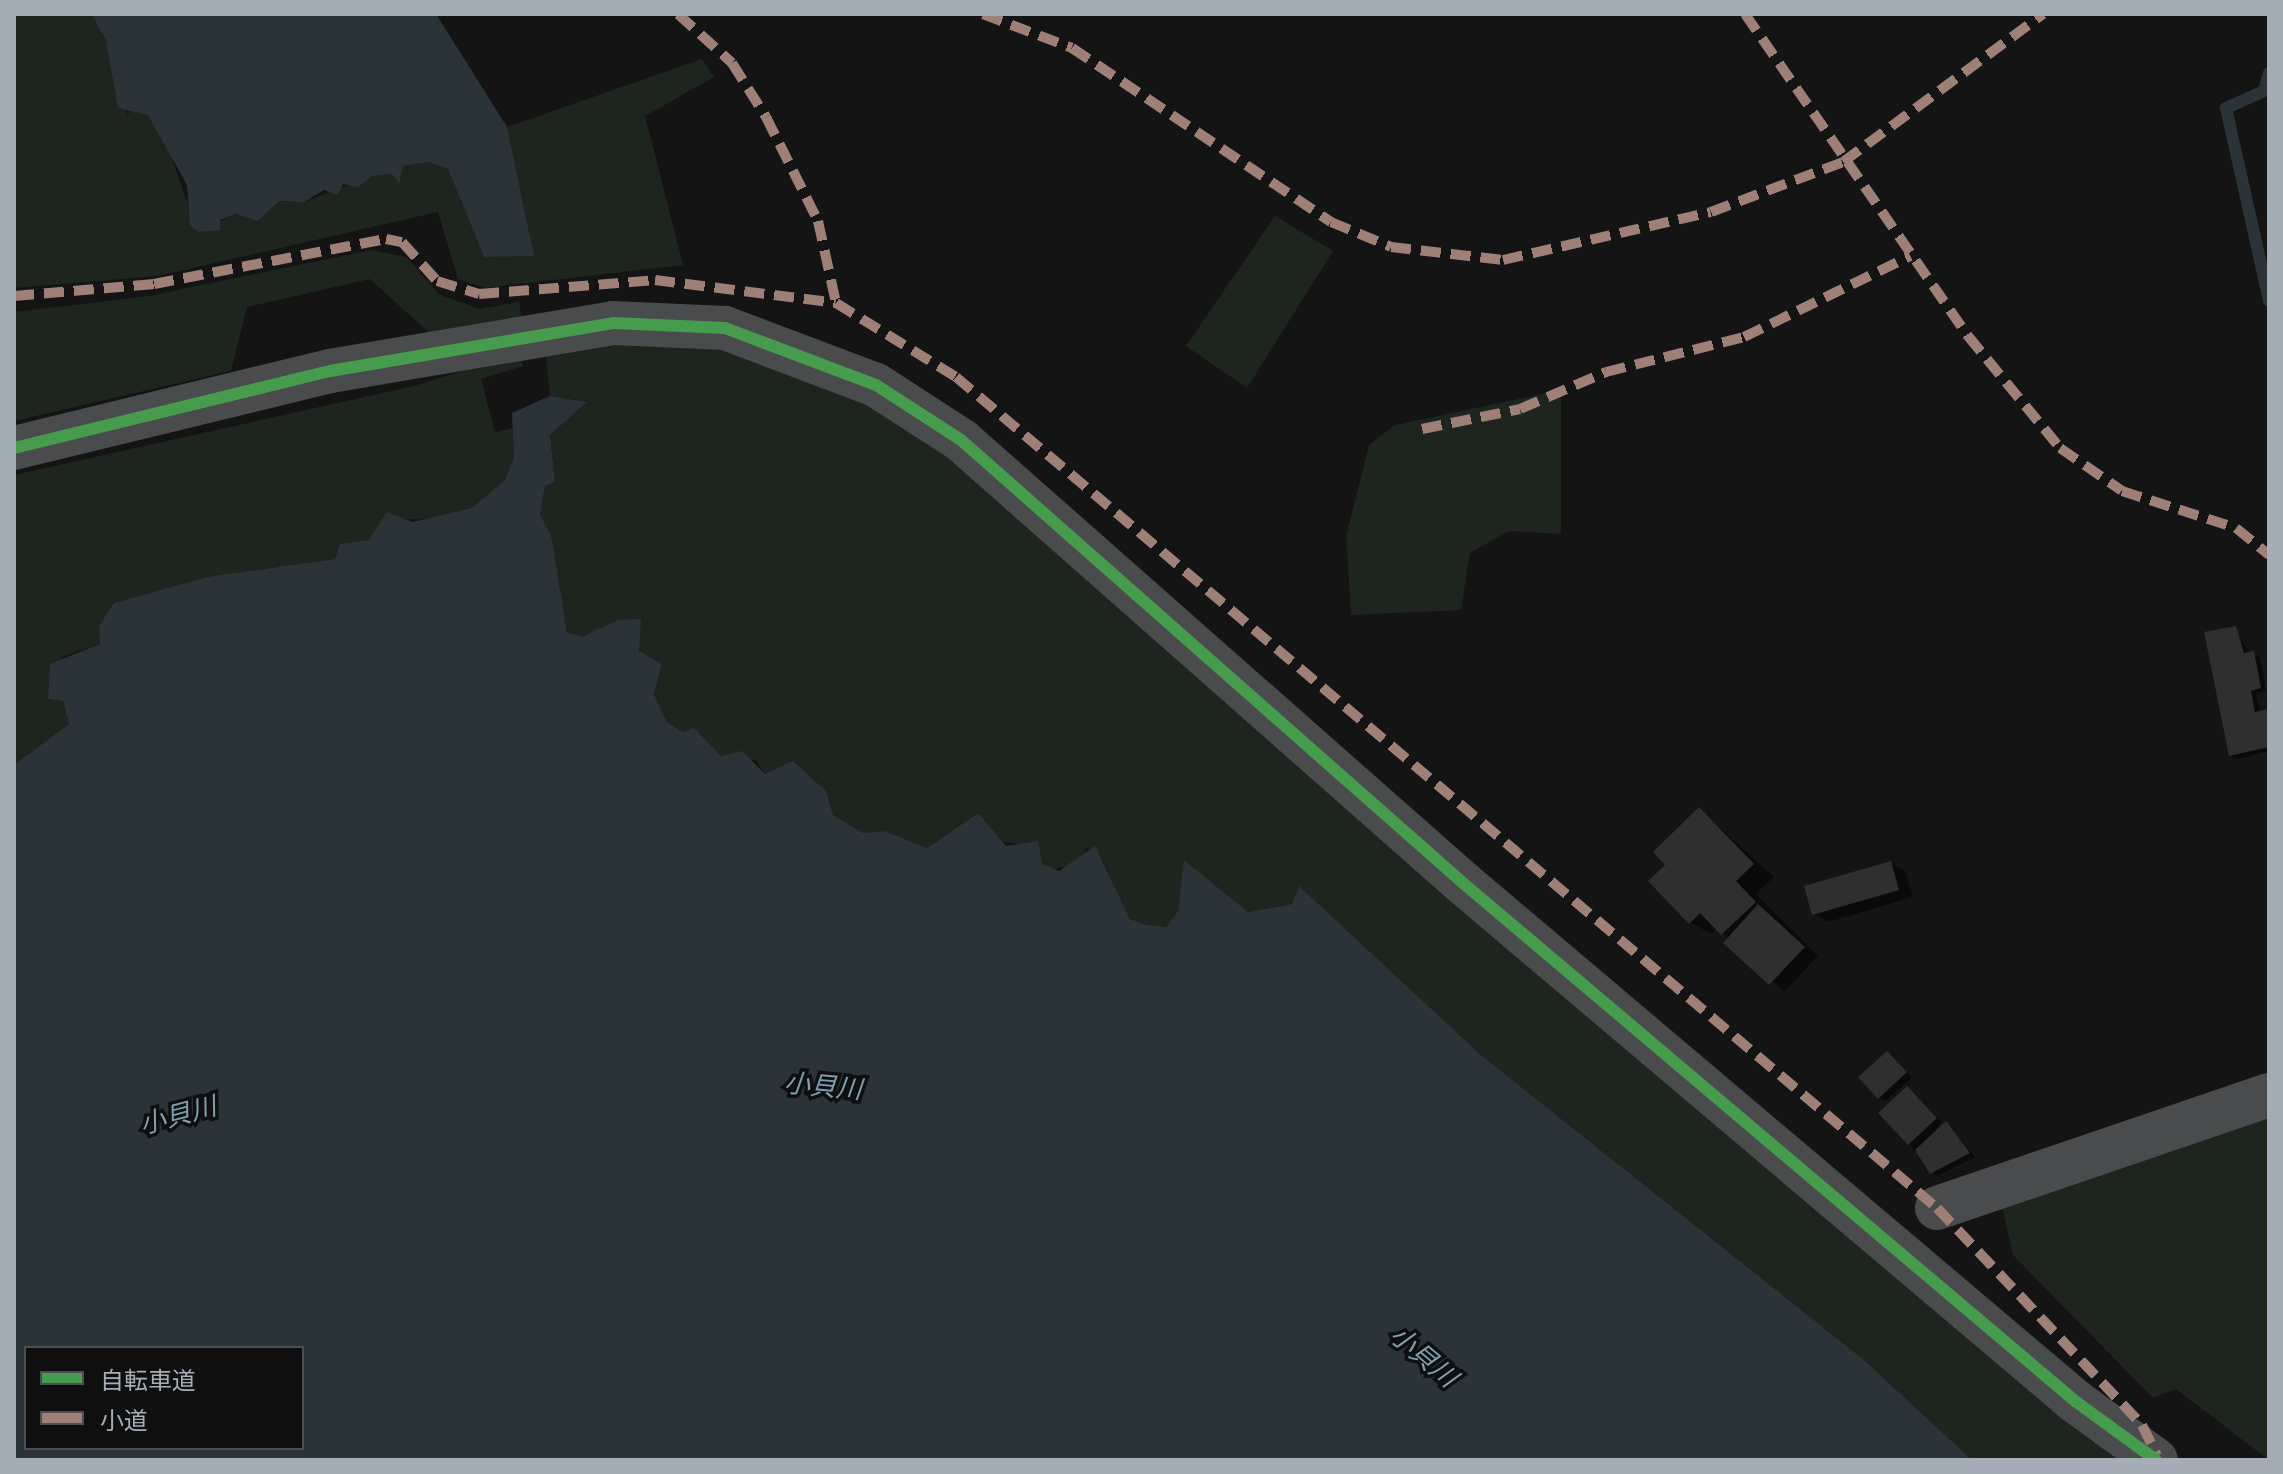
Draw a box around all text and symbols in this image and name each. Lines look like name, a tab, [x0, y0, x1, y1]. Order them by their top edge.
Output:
water label: 小貝川	[783, 1068, 863, 1106]
water label: 小貝川	[136, 1091, 220, 1141]
water label: 小貝川	[1383, 1320, 1463, 1394]
legend	[24, 1346, 304, 1450]
text: 自転車道	[100, 1367, 196, 1396]
text: 小道	[100, 1407, 148, 1436]

